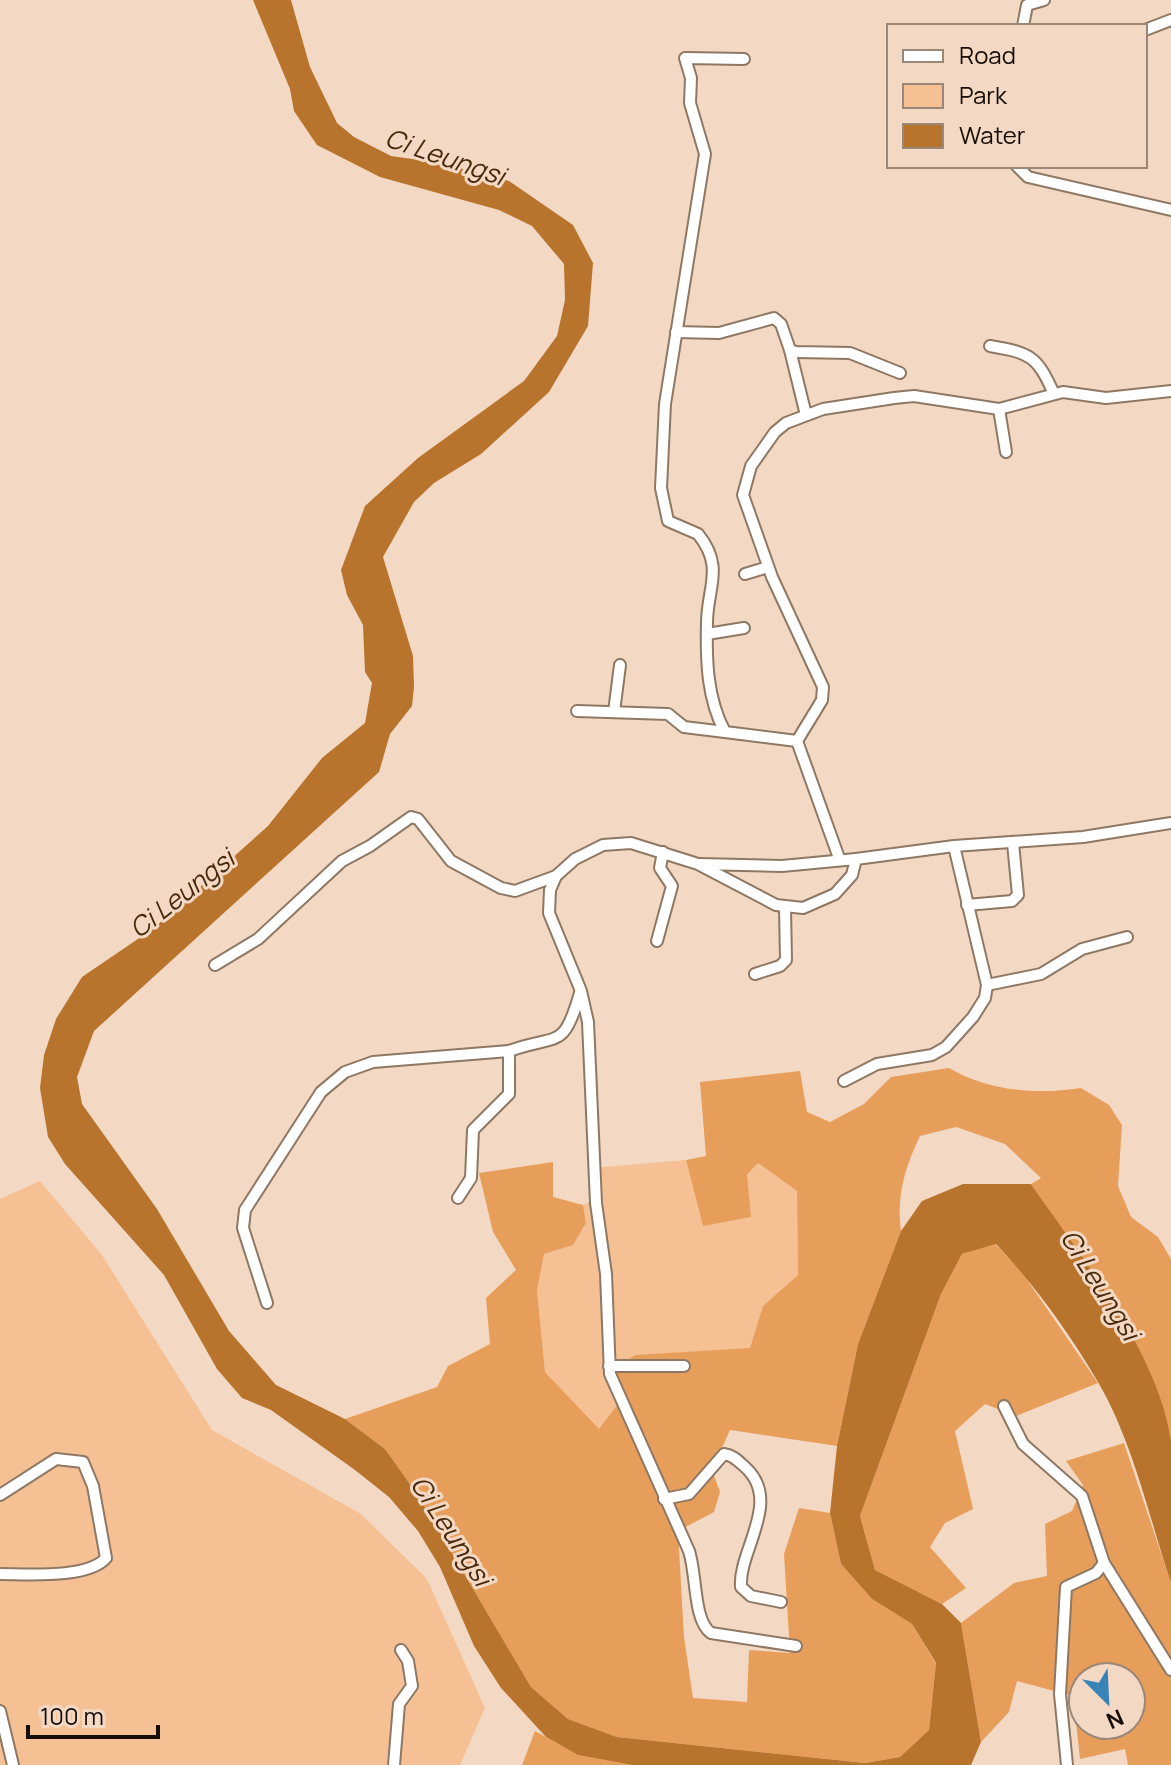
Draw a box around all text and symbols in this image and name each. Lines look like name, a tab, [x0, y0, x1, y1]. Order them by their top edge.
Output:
legend	[887, 24, 1147, 168]
text: Road	[959, 38, 1016, 71]
text: Park	[959, 78, 1008, 111]
text: Water	[959, 118, 1026, 151]
water label: Ci Leungsi	[381, 119, 513, 194]
water label: Ci Leungsi	[121, 839, 244, 946]
water label: Ci Leungsi	[1053, 1222, 1151, 1349]
water label: Ci Leungsi	[403, 1469, 502, 1595]
north arrow	[1067, 1661, 1147, 1741]
scale bar	[28, 1689, 158, 1739]
text: 100 m	[40, 1699, 104, 1732]
text: N	[1102, 1702, 1128, 1736]

